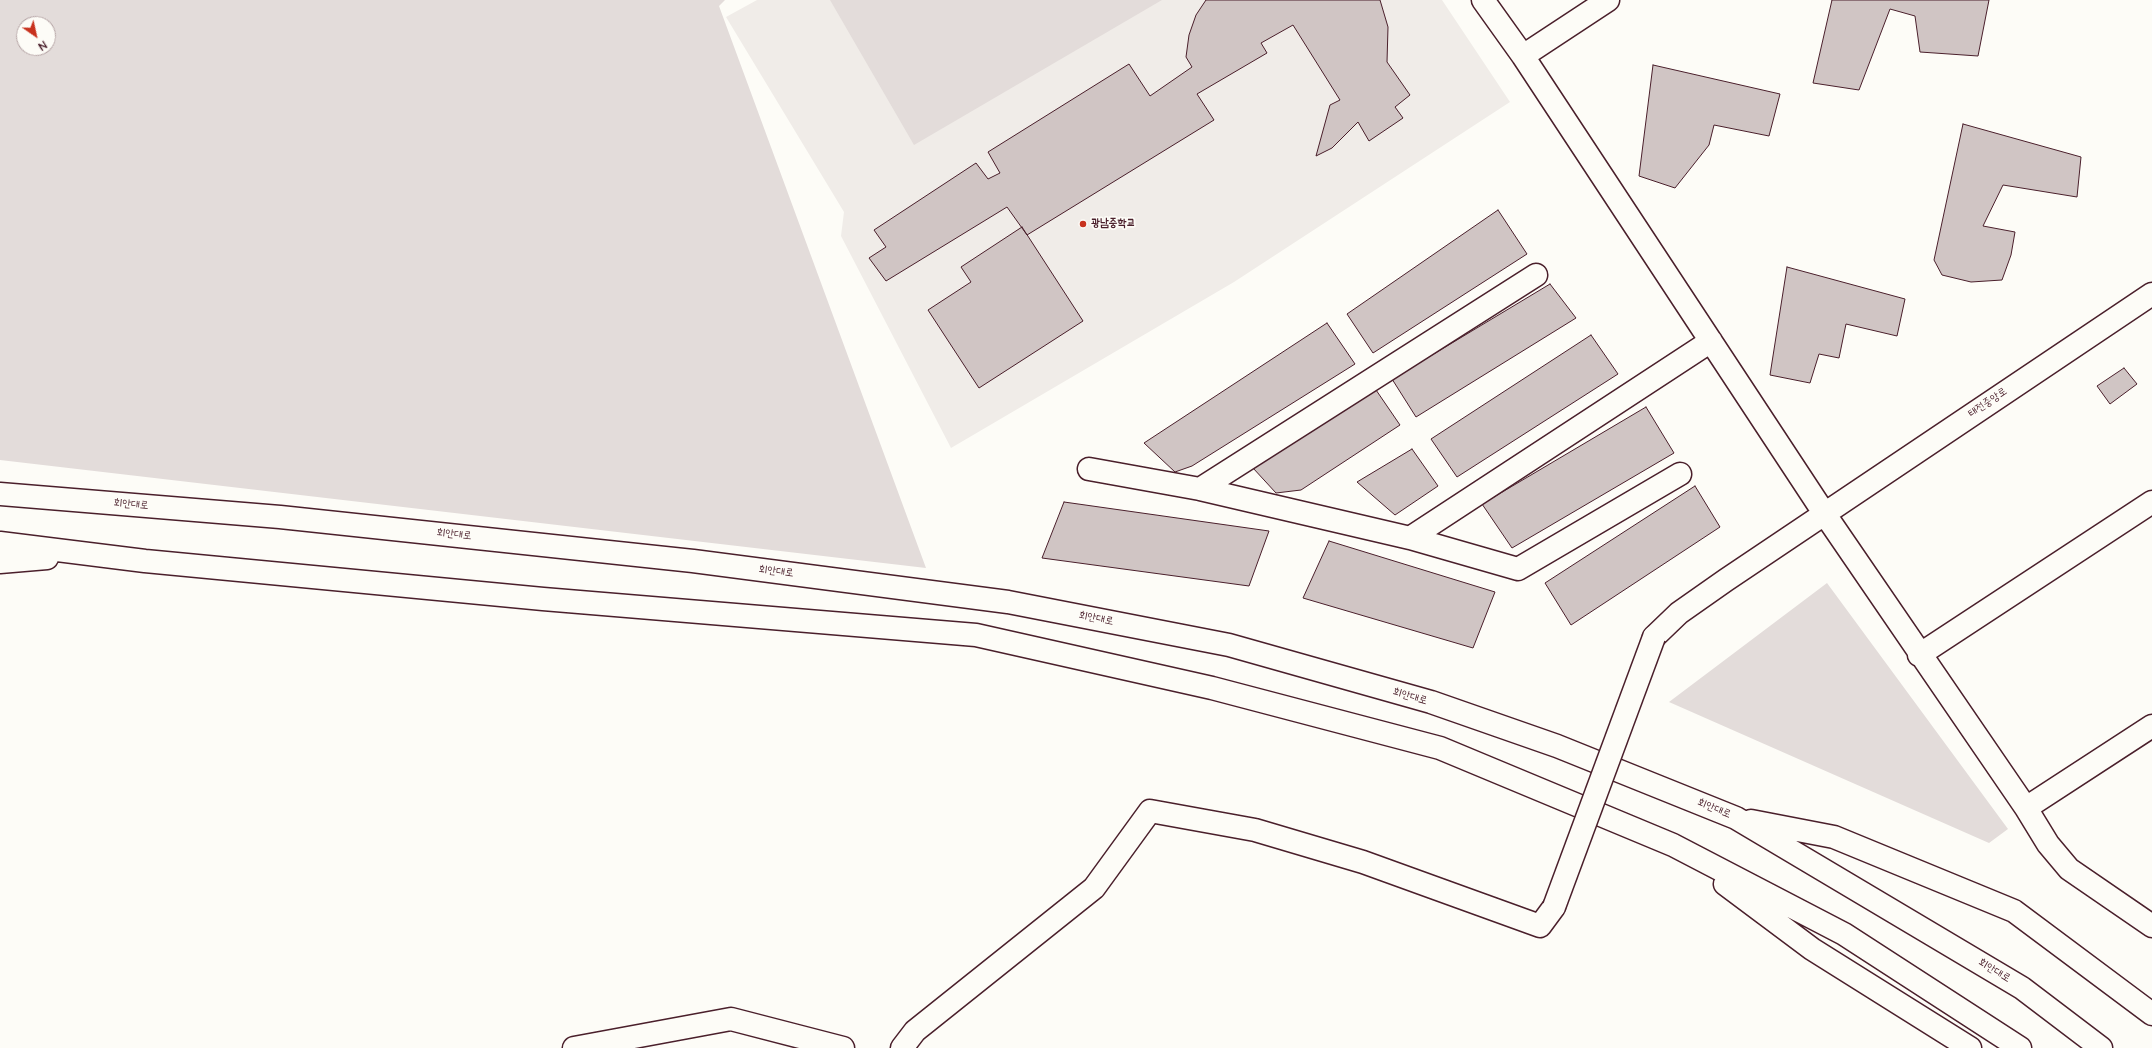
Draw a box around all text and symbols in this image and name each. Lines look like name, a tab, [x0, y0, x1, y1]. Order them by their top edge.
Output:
north arrow	[16, 16, 56, 56]
text: N	[35, 37, 49, 54]
place label: 광남중학교	[1091, 217, 1135, 231]
marker: 광남중학교	[1078, 219, 1088, 229]
street label: 태전중앙로	[1966, 385, 2010, 421]
street label: 회안대로	[113, 497, 149, 513]
street label: 회안대로	[436, 527, 472, 543]
street label: 회안대로	[758, 563, 794, 581]
street label: 회안대로	[1077, 609, 1115, 629]
street label: 회안대로	[1391, 686, 1429, 708]
street label: 회안대로	[1695, 796, 1733, 822]
street label: 회안대로	[1975, 956, 2013, 986]

